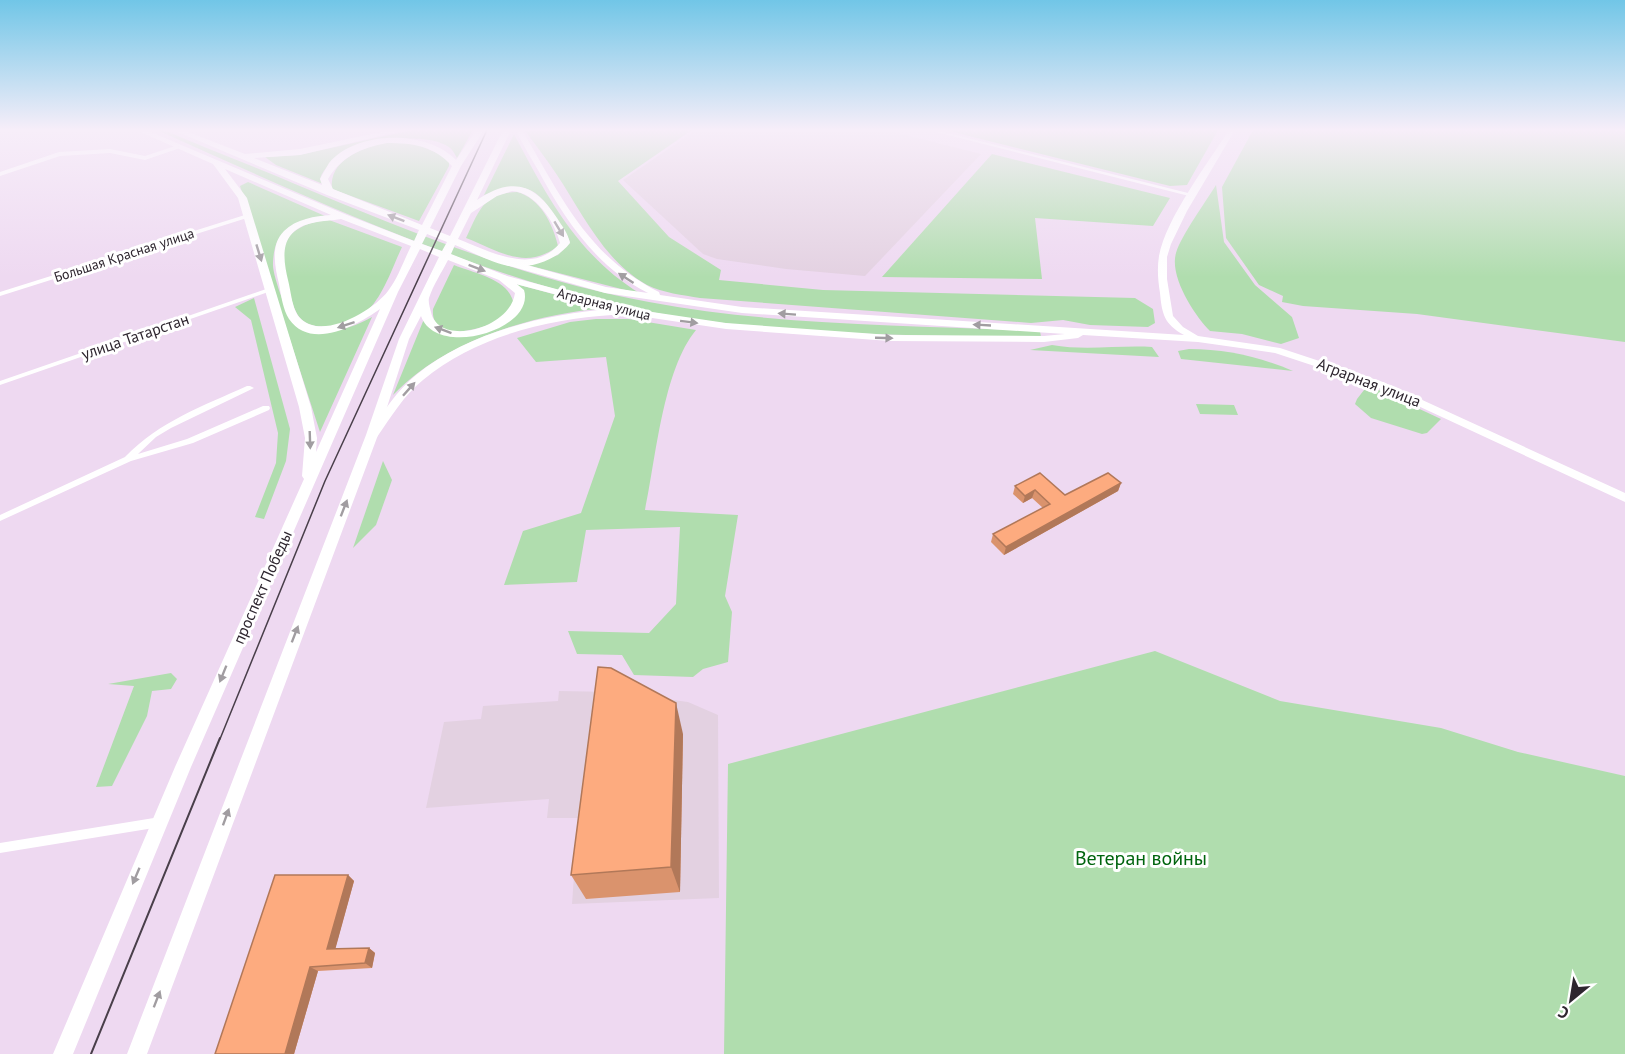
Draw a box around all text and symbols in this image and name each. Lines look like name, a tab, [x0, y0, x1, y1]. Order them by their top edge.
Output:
one-way arrow	[386, 213, 404, 223]
one-way arrow	[553, 221, 564, 237]
street label: Большая Красная улица	[52, 224, 196, 286]
one-way arrow	[255, 244, 264, 262]
one-way arrow	[469, 263, 487, 273]
one-way arrow	[618, 273, 634, 284]
street label: Аграрная улица	[555, 284, 653, 324]
street label: улица Татарстан	[79, 308, 191, 364]
one-way arrow	[778, 309, 797, 319]
one-way arrow	[680, 317, 699, 326]
one-way arrow	[337, 320, 355, 330]
one-way arrow	[972, 320, 991, 329]
one-way arrow	[433, 325, 451, 335]
one-way arrow	[874, 334, 893, 343]
street label: Аграрная улица	[1314, 353, 1424, 411]
one-way arrow	[401, 382, 415, 396]
one-way arrow	[305, 431, 314, 450]
one-way arrow	[339, 499, 349, 517]
street label: проспект Победы	[228, 527, 296, 647]
one-way arrow	[290, 625, 300, 643]
one-way arrow	[218, 665, 227, 683]
one-way arrow	[221, 808, 231, 826]
park label: Ветеран войны	[1075, 845, 1207, 871]
one-way arrow	[131, 867, 141, 885]
north arrow	[1541, 970, 1601, 1030]
one-way arrow	[153, 990, 163, 1008]
text: С	[1555, 1002, 1572, 1024]

